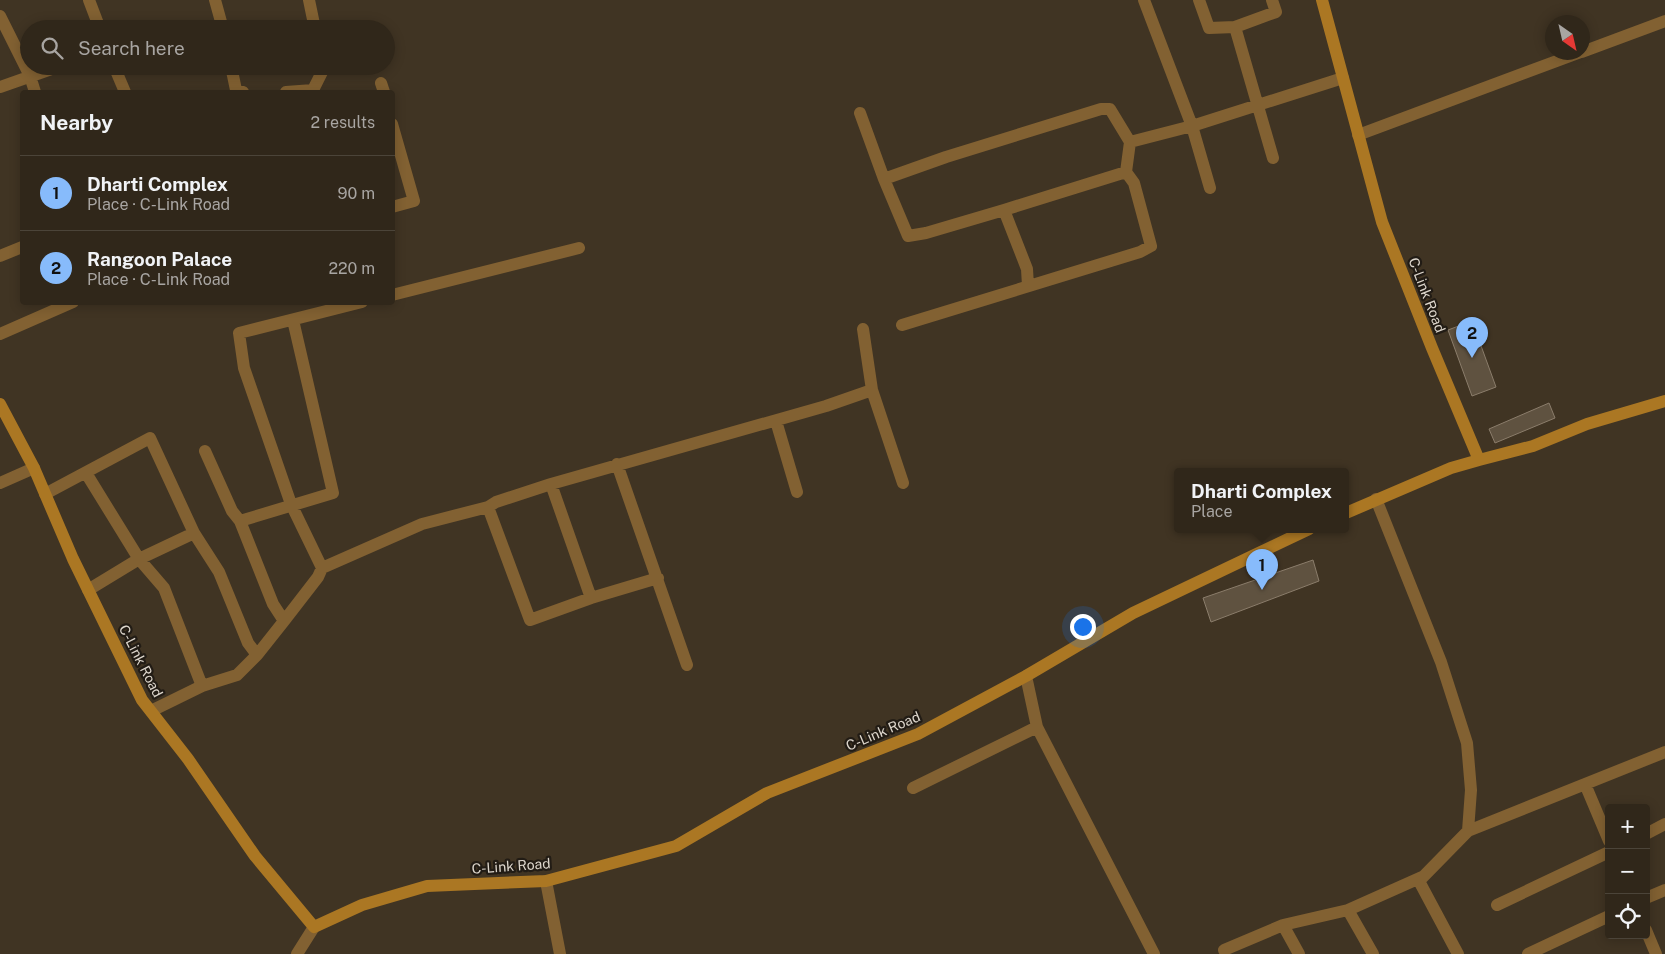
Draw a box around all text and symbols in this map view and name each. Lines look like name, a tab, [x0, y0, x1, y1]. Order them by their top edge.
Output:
north arrow	[1545, 15, 1590, 60]
search box	[20, 20, 395, 75]
icon: search	[38, 34, 66, 62]
text: Search here	[78, 37, 185, 59]
text: Nearby	[40, 110, 113, 135]
text: 2 results	[310, 113, 375, 132]
text: Dharti Complex	[87, 173, 228, 195]
text: 1	[53, 184, 59, 203]
text: 90 m	[338, 184, 375, 203]
text: Place · C-Link Road	[87, 195, 230, 214]
text: Rangoon Palace	[87, 248, 232, 270]
street label: C-Link Road	[1405, 255, 1449, 335]
text: 2	[51, 259, 61, 278]
text: 220 m	[328, 259, 375, 278]
text: Place · C-Link Road	[87, 270, 230, 289]
pin: 2	[1456, 317, 1488, 358]
popup	[1174, 468, 1349, 533]
text: Dharti Complex	[1191, 480, 1332, 502]
text: Place	[1191, 502, 1233, 521]
pin: 1	[1246, 549, 1278, 590]
your location	[1070, 614, 1096, 640]
street label: C-Link Road	[116, 622, 166, 700]
street label: C-Link Road	[843, 708, 923, 754]
map controls	[1605, 804, 1650, 939]
button: +	[1605, 804, 1650, 849]
button: −	[1605, 849, 1650, 894]
street label: C-Link Road	[471, 855, 551, 877]
button: locate	[1605, 894, 1650, 939]

